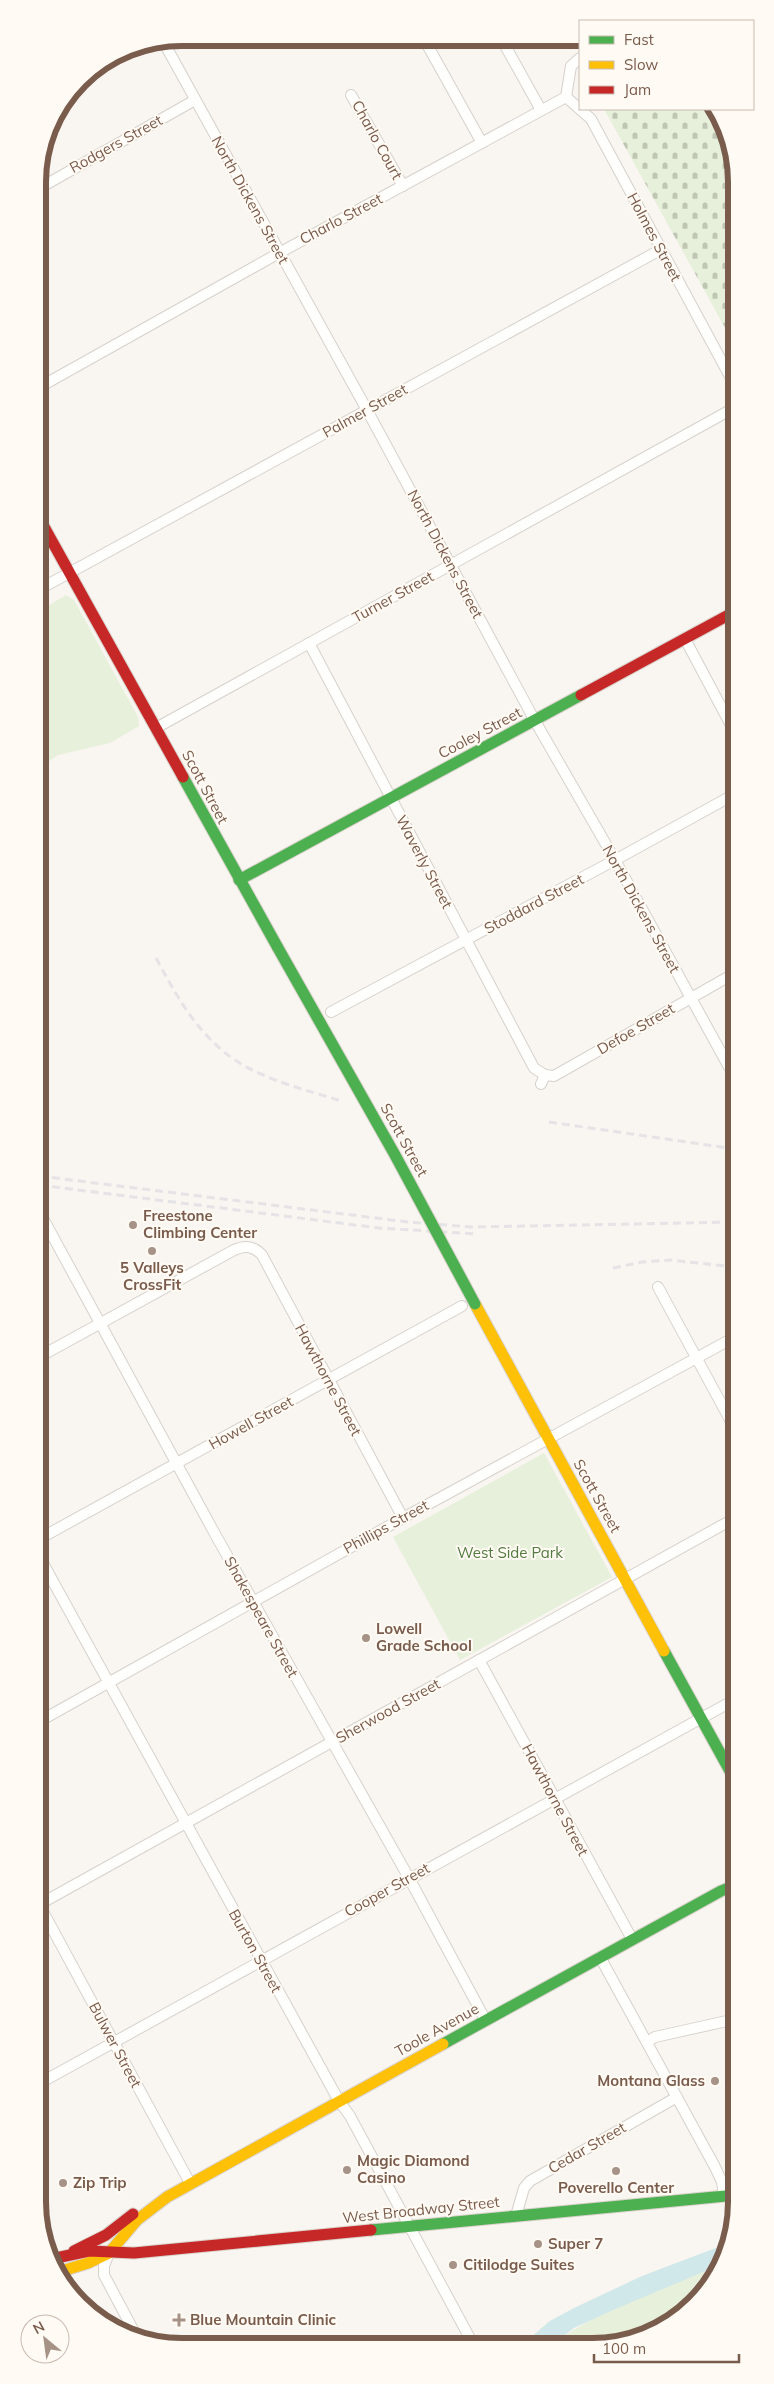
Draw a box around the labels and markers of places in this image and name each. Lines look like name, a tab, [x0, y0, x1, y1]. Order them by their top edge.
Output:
place label: Freestone Climbing Center	[143, 1206, 257, 1242]
marker: Freestone Climbing Center	[127, 1219, 139, 1231]
marker: 5 Valleys CrossFit	[146, 1245, 158, 1257]
place label: 5 Valleys CrossFit	[120, 1258, 184, 1294]
place label: Lowell Grade School	[376, 1619, 472, 1655]
marker: Lowell Grade School	[360, 1632, 372, 1644]
place label: Montana Glass	[597, 2071, 705, 2090]
marker: Montana Glass	[709, 2075, 721, 2087]
place label: Magic Diamond Casino	[357, 2151, 470, 2187]
marker: Magic Diamond Casino	[341, 2164, 353, 2176]
marker: Poverello Center	[610, 2165, 622, 2177]
place label: Zip Trip	[73, 2173, 127, 2192]
marker: Zip Trip	[57, 2177, 69, 2189]
place label: Poverello Center	[558, 2178, 674, 2197]
place label: Super 7	[548, 2234, 603, 2253]
marker: Super 7	[532, 2238, 544, 2250]
place label: Citilodge Suites	[463, 2255, 574, 2274]
marker: Citilodge Suites	[447, 2259, 459, 2271]
place label: Blue Mountain Clinic	[190, 2310, 337, 2329]
marker: Blue Mountain Clinic	[172, 2313, 186, 2327]

